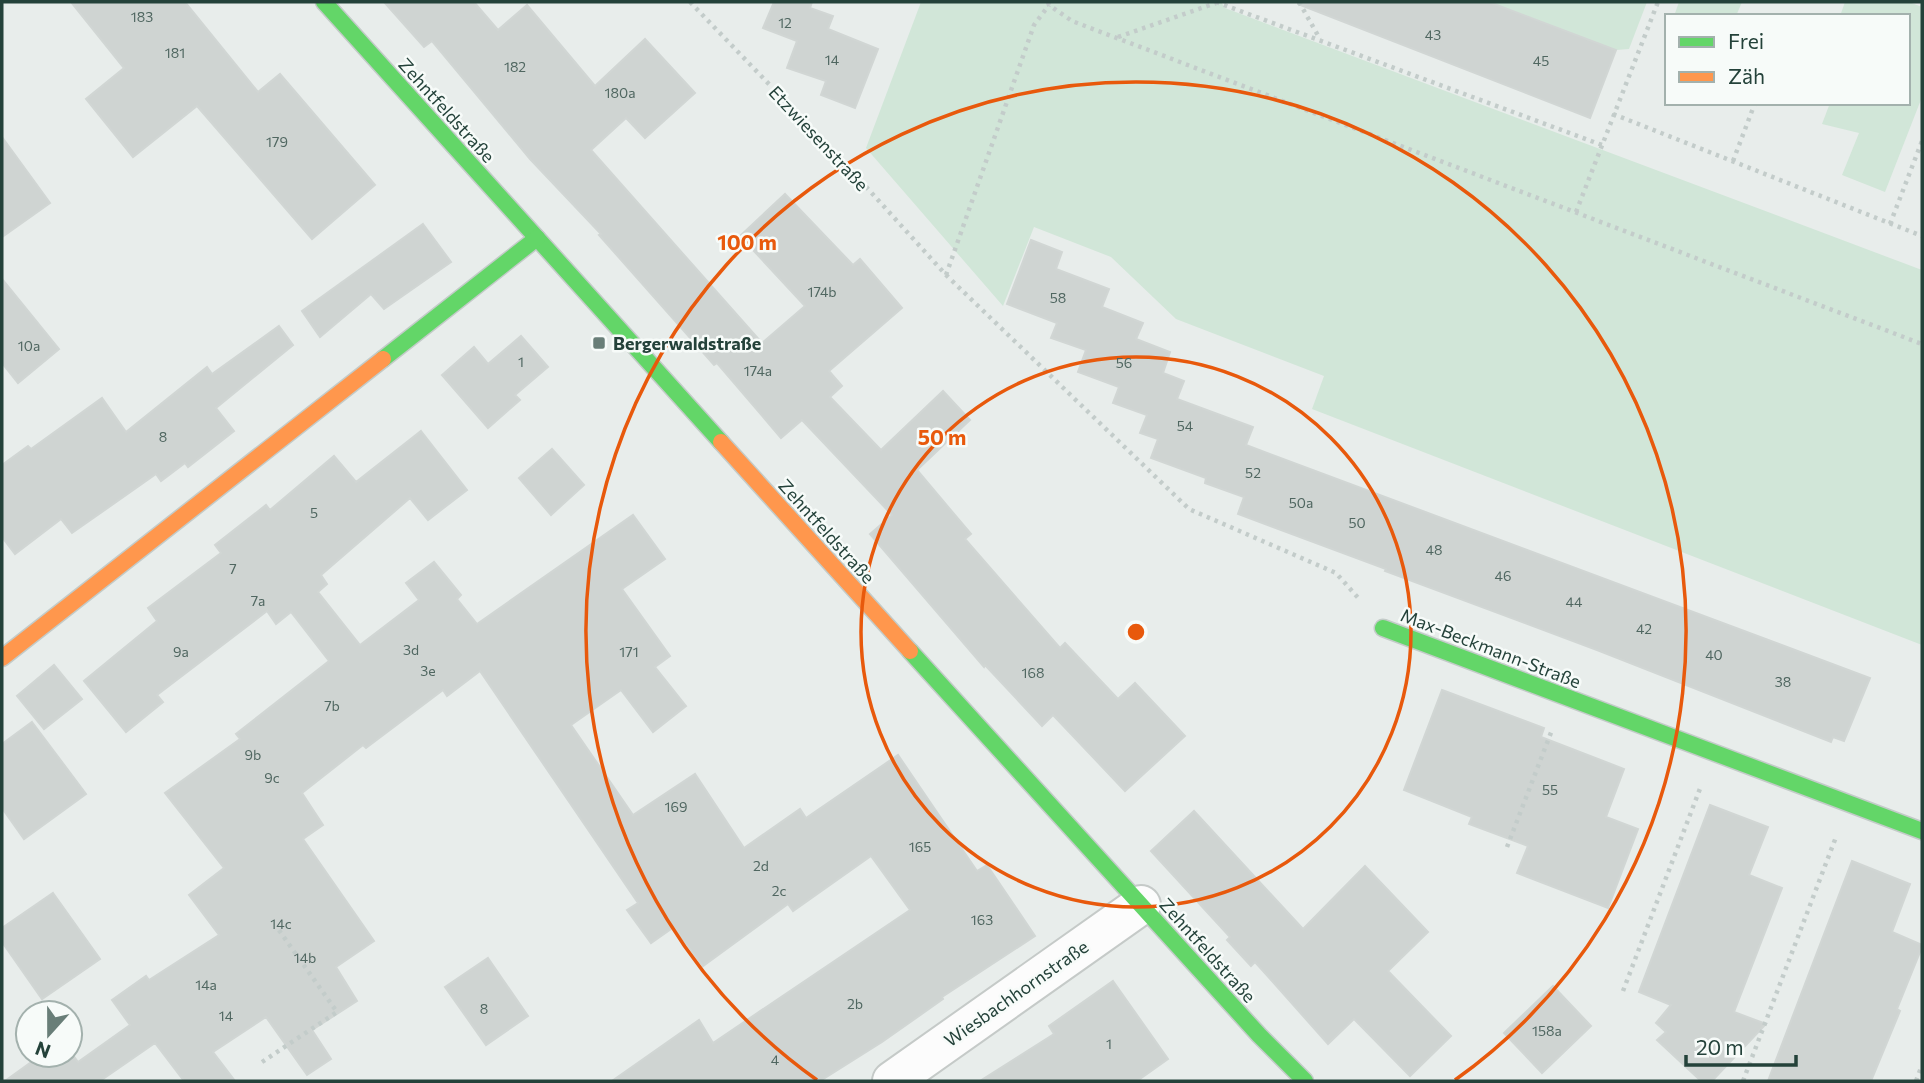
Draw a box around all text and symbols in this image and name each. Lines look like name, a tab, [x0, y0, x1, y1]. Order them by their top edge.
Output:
house number: 183	[131, 8, 153, 25]
house number: 12	[778, 14, 792, 31]
legend	[1665, 14, 1910, 105]
house number: 43	[1425, 26, 1441, 43]
text: Frei	[1728, 28, 1764, 53]
house number: 181	[165, 44, 185, 61]
house number: 14	[825, 51, 840, 68]
house number: 45	[1533, 52, 1549, 69]
street label: Zehntfeldstraße	[394, 53, 500, 167]
house number: 182	[504, 58, 526, 75]
text: Zäh	[1728, 63, 1765, 88]
street label: Etzwiesenstraße	[765, 81, 873, 195]
house number: 180a	[605, 84, 635, 101]
house number: 179	[266, 133, 288, 150]
text: 100 m	[717, 229, 777, 254]
house number: 174b	[807, 283, 837, 300]
house number: 58	[1050, 289, 1066, 306]
place label: Bergerwaldstraße	[613, 332, 761, 354]
marker: Bergerwaldstraße	[591, 335, 607, 351]
house number: 10a	[18, 337, 40, 354]
house number: 1	[518, 353, 524, 370]
house number: 56	[1116, 354, 1132, 371]
house number: 174a	[744, 362, 772, 379]
house number: 54	[1177, 417, 1194, 434]
text: 50 m	[918, 424, 966, 449]
house number: 8	[159, 428, 167, 445]
house number: 52	[1245, 464, 1261, 481]
street label: Zehntfeldstraße	[774, 474, 880, 588]
house number: 50a	[1289, 494, 1313, 511]
house number: 5	[310, 504, 318, 521]
house number: 50	[1348, 514, 1366, 531]
house number: 48	[1426, 541, 1442, 558]
house number: 7	[229, 560, 237, 577]
house number: 46	[1495, 567, 1511, 584]
house number: 7a	[251, 592, 265, 609]
house number: 44	[1566, 593, 1583, 610]
street label: Max-Beckmann-Straße	[1398, 604, 1584, 692]
centre of rings	[1124, 620, 1148, 644]
house number: 42	[1636, 620, 1652, 637]
house number: 3d	[403, 641, 419, 658]
house number: 9a	[173, 643, 189, 660]
house number: 171	[619, 643, 639, 660]
house number: 40	[1705, 646, 1723, 663]
house number: 3e	[420, 662, 436, 679]
house number: 168	[1022, 664, 1044, 681]
house number: 38	[1775, 673, 1791, 690]
house number: 7b	[324, 697, 340, 714]
house number: 9b	[245, 746, 261, 763]
house number: 9c	[264, 769, 280, 786]
house number: 55	[1542, 781, 1558, 798]
house number: 169	[665, 798, 687, 815]
house number: 165	[909, 838, 931, 855]
house number: 2d	[753, 857, 769, 874]
house number: 2c	[772, 882, 786, 899]
street label: Zehntfeldstraße	[1155, 893, 1261, 1007]
house number: 163	[971, 911, 993, 928]
house number: 14c	[270, 915, 292, 932]
street label: Wiesbachhornstraße	[940, 935, 1092, 1051]
house number: 14b	[294, 949, 316, 966]
house number: 14a	[195, 976, 217, 993]
house number: 2b	[847, 995, 863, 1012]
north arrow	[14, 999, 84, 1069]
house number: 8	[480, 1000, 488, 1017]
house number: 14	[219, 1007, 234, 1024]
house number: 158a	[1532, 1022, 1562, 1039]
scale bar	[1686, 1024, 1796, 1068]
text: 20 m	[1696, 1034, 1744, 1059]
house number: 1	[1106, 1035, 1112, 1052]
text: N	[32, 1037, 54, 1064]
house number: 4	[771, 1051, 780, 1068]

